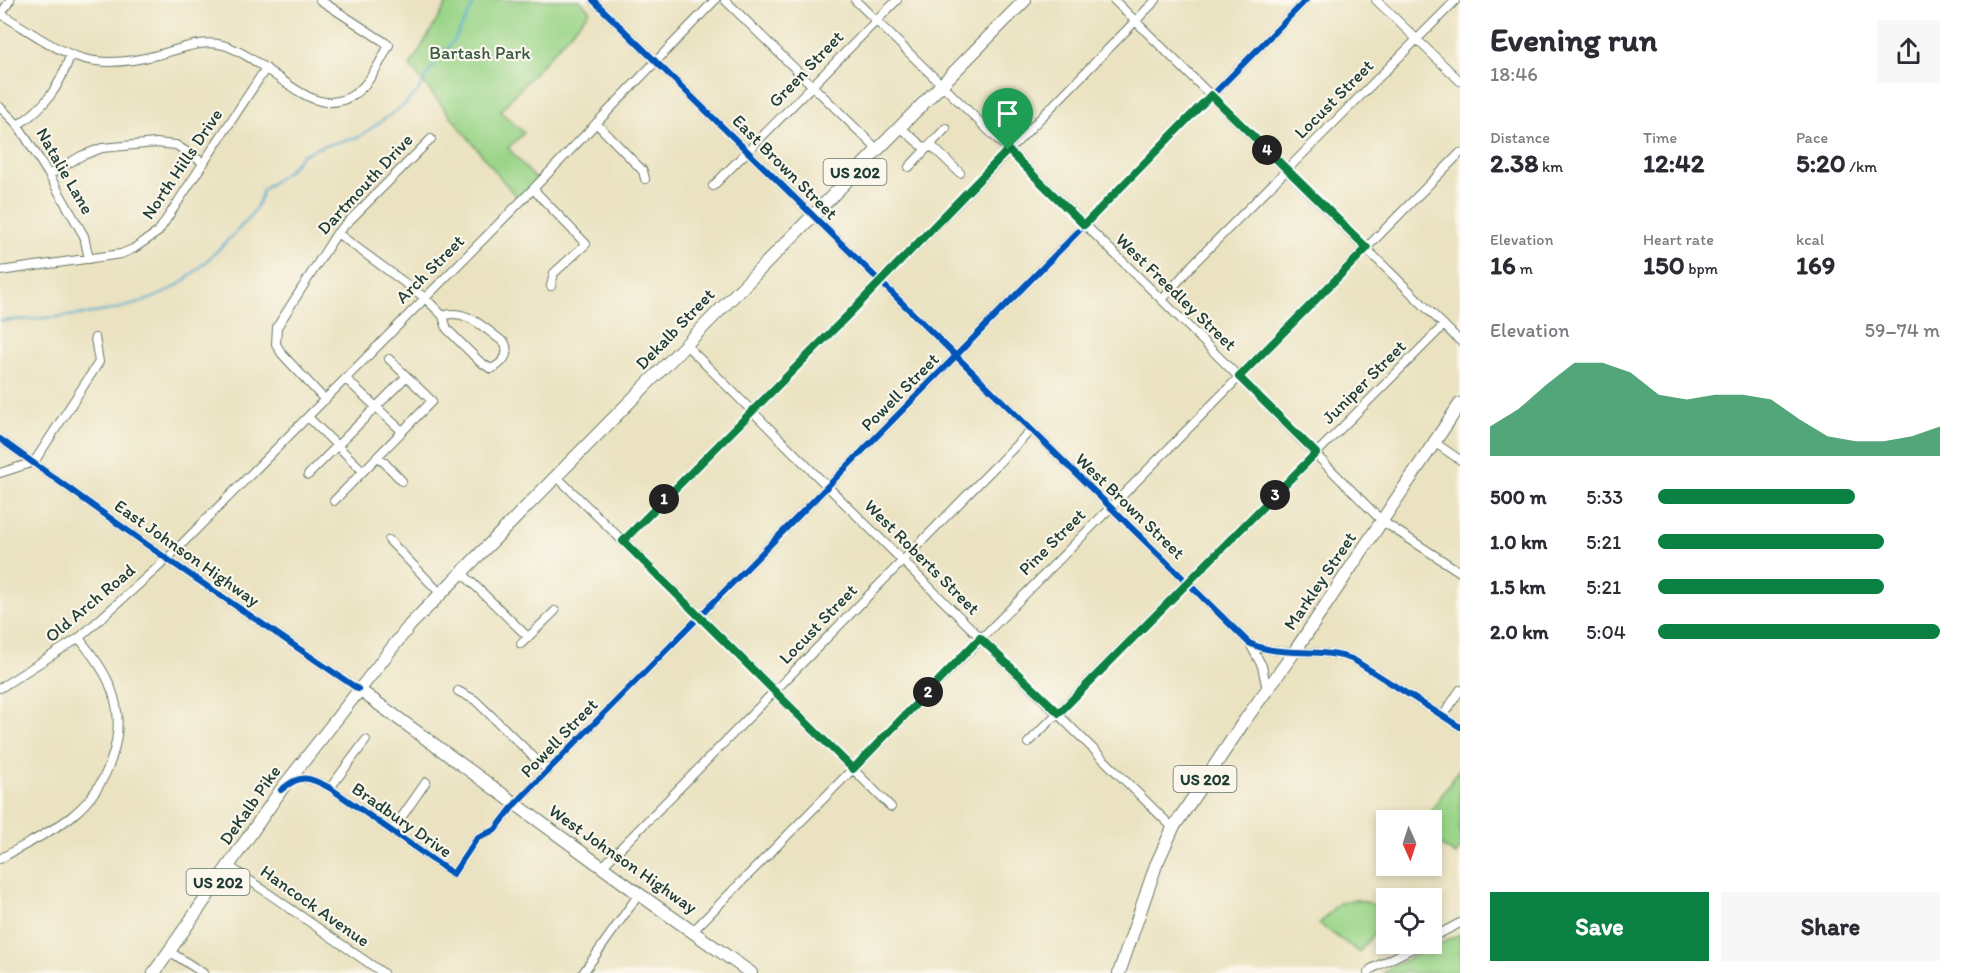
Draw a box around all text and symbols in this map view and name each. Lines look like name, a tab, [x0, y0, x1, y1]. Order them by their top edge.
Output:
text: Evening run	[1490, 20, 1657, 59]
button: share	[1877, 20, 1940, 83]
street label: Green Street	[764, 26, 848, 112]
park label: Bartash Park	[429, 42, 531, 64]
street label: Locust Street	[1290, 55, 1378, 143]
text: 18:46	[1490, 62, 1538, 86]
pin	[982, 88, 1033, 150]
icon: arrive	[991, 97, 1024, 130]
street label: North Hills Drive	[137, 104, 227, 224]
street label: East Brown Street	[728, 110, 842, 224]
street label: Natalie Lane	[31, 124, 99, 218]
text: Distance	[1490, 128, 1550, 147]
text: Time	[1643, 128, 1677, 147]
text: Pace	[1796, 128, 1828, 147]
street label: Dartmouth Drive	[313, 129, 417, 239]
pin: 4	[1252, 135, 1282, 165]
text: 4	[1262, 140, 1272, 159]
text: 2.38	[1490, 147, 1539, 179]
text: 12:42	[1643, 147, 1704, 179]
text: 5:20	[1796, 147, 1846, 179]
text: km	[1539, 157, 1563, 176]
text: /km	[1846, 157, 1877, 176]
road number: US 202	[824, 159, 886, 185]
street label: West Freedley Street	[1111, 229, 1241, 356]
street label: Arch Street	[391, 230, 469, 308]
text: Elevation	[1490, 230, 1554, 249]
text: Heart rate	[1643, 230, 1714, 249]
text: kcal	[1796, 230, 1824, 249]
text: 16	[1490, 249, 1516, 281]
text: 150	[1643, 249, 1685, 281]
text: 169	[1796, 249, 1835, 281]
text: m	[1516, 259, 1533, 278]
text: bpm	[1685, 259, 1718, 278]
street label: Dekalb Street	[631, 284, 719, 374]
text: Elevation	[1490, 318, 1569, 342]
text: 59–74 m	[1865, 318, 1940, 342]
street label: Juniper Street	[1317, 335, 1411, 429]
street label: Powell Street	[856, 348, 944, 436]
street label: West Brown Street	[1071, 448, 1189, 564]
pin: 3	[1260, 480, 1290, 510]
pin: 1	[649, 484, 679, 514]
text: 3	[1271, 485, 1279, 504]
text: 500 m	[1490, 485, 1546, 509]
text: 5:33	[1586, 485, 1623, 509]
text: 1	[660, 489, 668, 508]
street label: East Johnson Highway	[110, 495, 264, 612]
street label: West Roberts Street	[860, 495, 984, 619]
street label: Pine Street	[1014, 504, 1090, 580]
street label: Markley Street	[1279, 527, 1361, 634]
text: 1.0 km	[1490, 530, 1547, 554]
text: 5:21	[1586, 530, 1621, 554]
street label: Old Arch Road	[40, 559, 140, 647]
text: 1.5 km	[1490, 575, 1546, 599]
text: 5:21	[1586, 575, 1621, 599]
street label: Locust Street	[774, 579, 862, 669]
text: 2.0 km	[1490, 620, 1549, 644]
text: 5:04	[1586, 620, 1626, 644]
pin: 2	[913, 677, 943, 707]
text: 2	[924, 682, 932, 701]
street label: Powell Street	[516, 694, 602, 782]
street label: DeKalb Pike	[215, 761, 285, 849]
road number: US 202	[1174, 766, 1236, 792]
street label: Bradbury Drive	[348, 777, 456, 863]
street label: West Johnson Highway	[545, 800, 702, 919]
north arrow	[1376, 810, 1442, 876]
map controls	[1376, 810, 1442, 954]
street label: Hancock Avenue	[256, 860, 374, 952]
road number: US 202	[186, 869, 250, 895]
button: locate	[1376, 888, 1442, 954]
button: Save	[1490, 892, 1709, 961]
button: Share	[1721, 892, 1940, 961]

